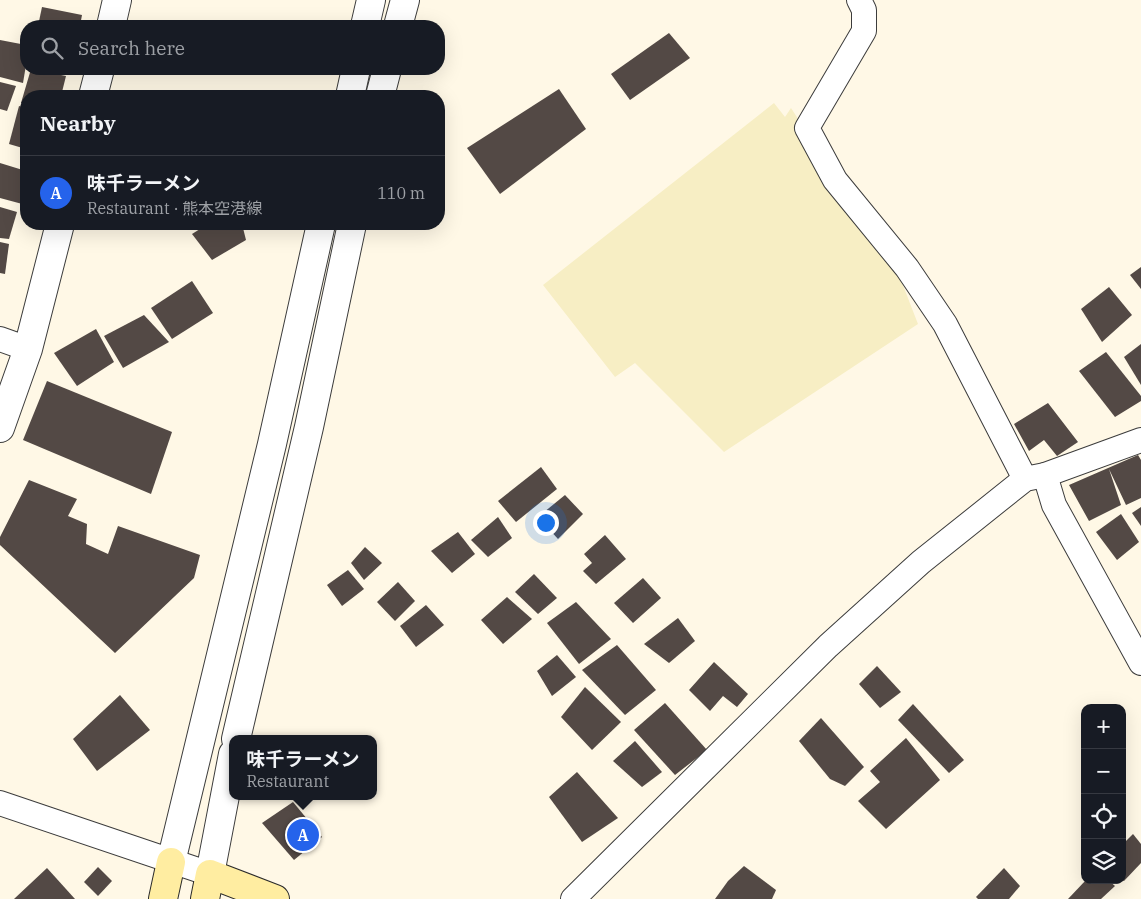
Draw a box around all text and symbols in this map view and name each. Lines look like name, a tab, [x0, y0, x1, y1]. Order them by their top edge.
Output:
search box	[20, 20, 445, 75]
icon: search	[38, 34, 66, 62]
text: Search here	[78, 36, 185, 60]
text: Nearby	[40, 109, 116, 137]
text: 味千ラーメン	[87, 171, 200, 195]
text: A	[50, 183, 62, 203]
text: 110 m	[377, 183, 425, 203]
text: Restaurant · 熊本空港線	[87, 198, 262, 218]
your location	[533, 510, 559, 536]
map controls	[1081, 704, 1126, 884]
button: +	[1081, 704, 1126, 749]
popup	[229, 735, 377, 800]
text: 味千ラーメン	[246, 747, 360, 771]
button: −	[1081, 749, 1126, 794]
text: Restaurant	[246, 771, 329, 791]
button: locate	[1081, 794, 1126, 839]
pin: A	[287, 816, 319, 854]
button: layers	[1081, 839, 1126, 884]

